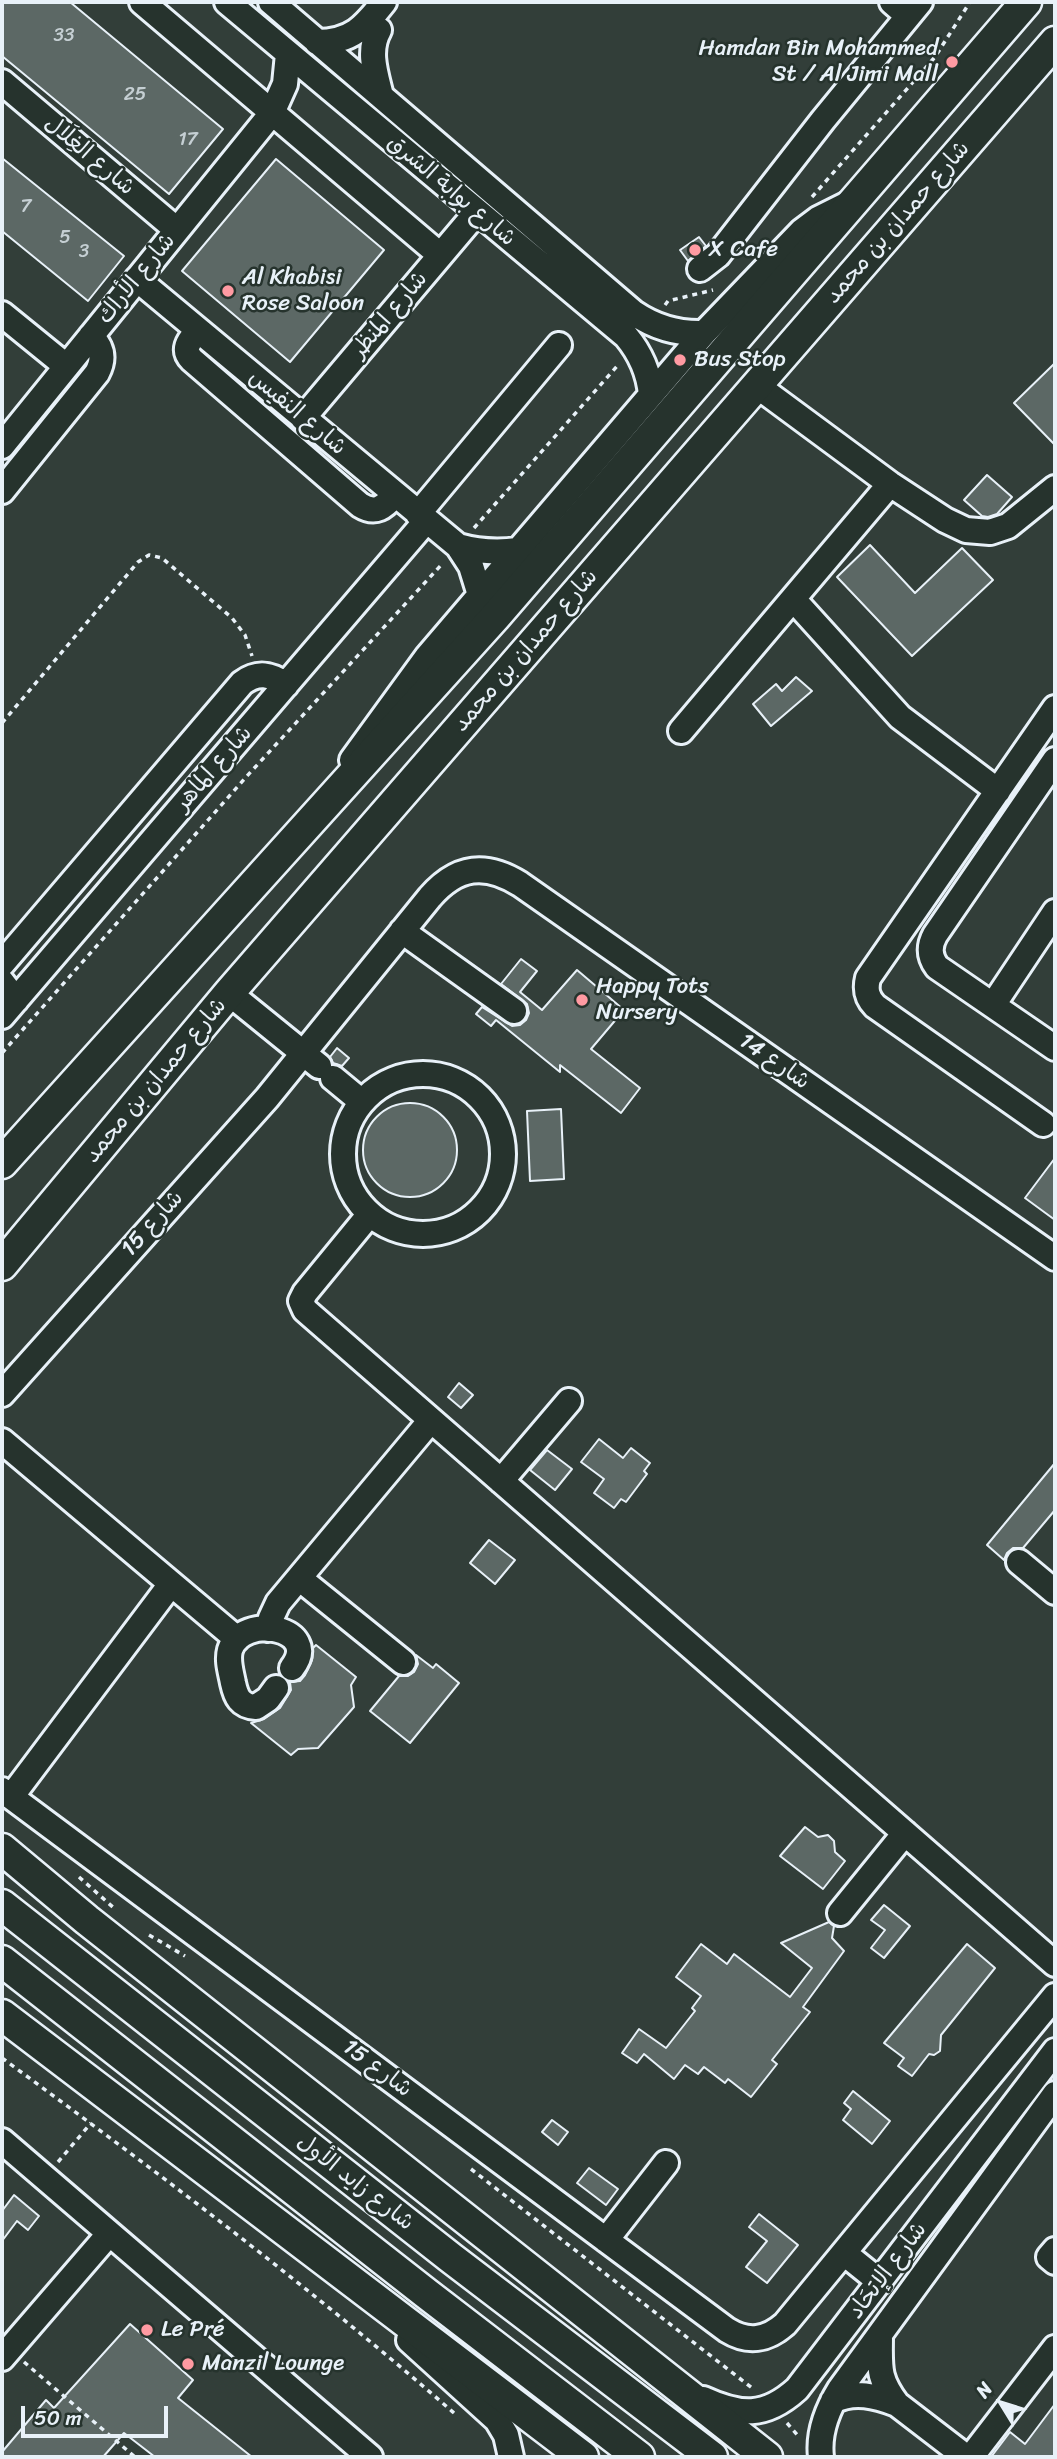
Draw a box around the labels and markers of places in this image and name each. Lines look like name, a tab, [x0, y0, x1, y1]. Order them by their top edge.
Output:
place label: Hamdan Bin Mohammed St / Al Jimi Mall	[699, 35, 938, 89]
marker: Hamdan Bin Mohammed St / Al Jimi Mall	[944, 54, 960, 70]
place label: X Cafe	[709, 236, 778, 264]
marker: X Cafe	[687, 242, 703, 258]
place label: Al Khabisi Rose Saloon	[242, 264, 364, 318]
marker: Al Khabisi Rose Saloon	[220, 283, 236, 299]
place label: Bus Stop	[694, 346, 786, 374]
marker: Bus Stop	[672, 352, 688, 368]
place label: Happy Tots Nursery	[596, 973, 709, 1027]
marker: Happy Tots Nursery	[574, 992, 590, 1008]
place label: Le Pré	[161, 2316, 225, 2344]
marker: Le Pré	[139, 2322, 155, 2338]
place label: Manzil Lounge	[202, 2350, 344, 2378]
marker: Manzil Lounge	[180, 2356, 196, 2372]

